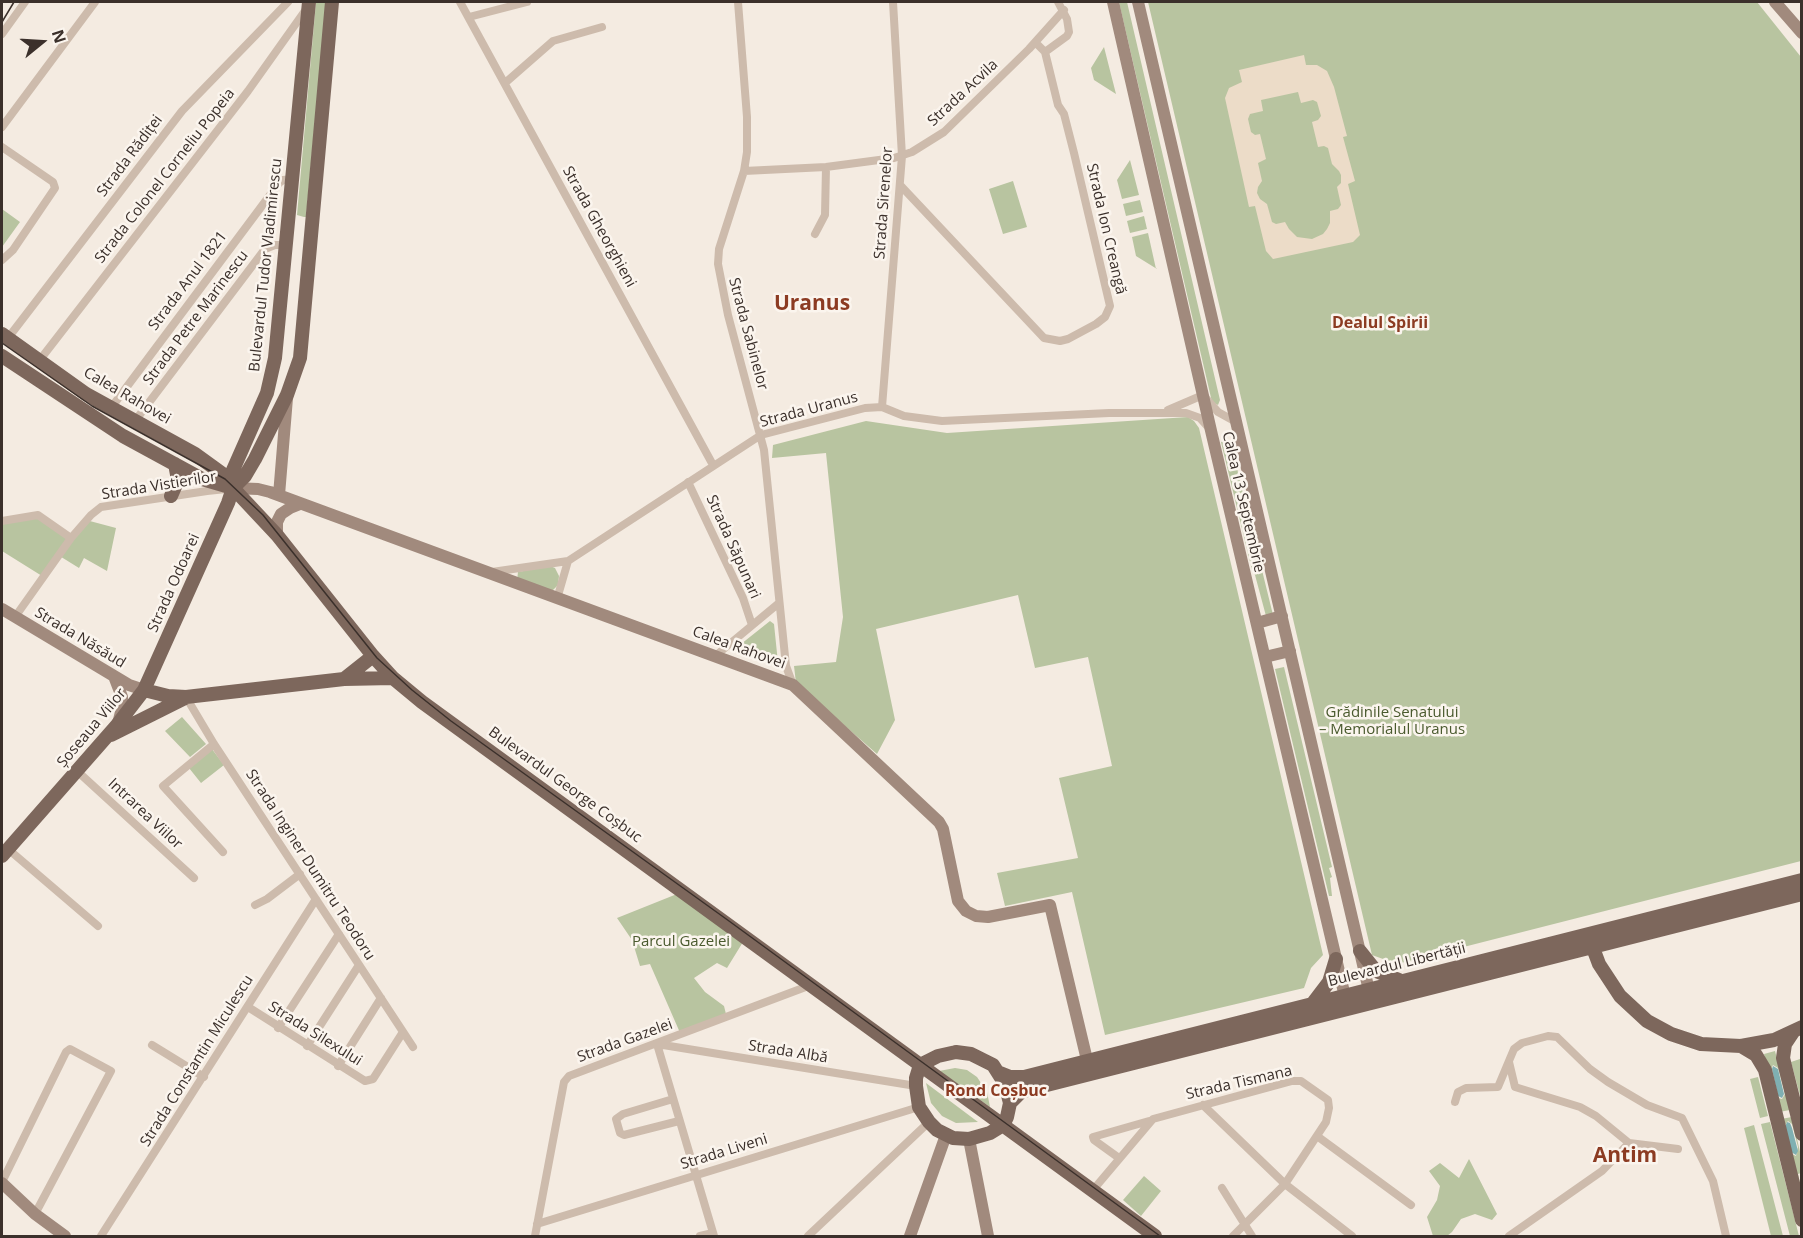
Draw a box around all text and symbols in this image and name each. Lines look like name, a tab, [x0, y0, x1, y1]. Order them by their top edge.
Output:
north arrow	[12, 12, 72, 72]
text: N	[47, 27, 72, 46]
street label: Strada Acvila	[924, 56, 1002, 130]
street label: Strada Colonel Corneliu Popeia	[91, 85, 239, 267]
street label: Strada Rădiței	[93, 112, 167, 200]
street label: Strada Sirenelor	[871, 146, 897, 260]
street label: Bulevardul Tudor Vladimirescu	[246, 157, 286, 373]
street label: Strada Ion Creangă	[1082, 162, 1130, 296]
street label: Strada Gheorghieni	[558, 163, 640, 291]
street label: Strada Anul 1821	[145, 228, 231, 334]
street label: Strada Petre Marinescu	[140, 247, 252, 389]
street label: Strada Sabinelor	[724, 276, 772, 392]
district label: Uranus	[774, 291, 850, 317]
district label: Dealul Spirii	[1332, 313, 1428, 333]
street label: Calea Rahovei	[80, 364, 174, 428]
street label: Strada Uranus	[758, 388, 860, 432]
street label: Calea 13 Septembrie	[1218, 430, 1268, 574]
street label: Strada Vistierilor	[100, 468, 218, 504]
street label: Strada Săpunari	[702, 492, 764, 602]
street label: Strada Odoarei	[144, 531, 204, 635]
street label: Strada Năsăud	[31, 604, 129, 672]
street label: Calea Rahovei	[690, 623, 788, 673]
street label: Șoseaua Viilor	[54, 685, 130, 771]
park label: Grădinile Senatului – Memorialul Uranus	[1319, 704, 1465, 739]
street label: Bulevardul George Coșbuc	[485, 723, 645, 847]
street label: Strada Inginer Dumitru Teodoru	[241, 766, 379, 964]
street label: Intrarea Viilor	[104, 775, 186, 853]
park label: Parcul Gazelei	[632, 933, 730, 951]
street label: Bulevardul Libertății	[1326, 939, 1468, 991]
street label: Strada Constantin Miculescu	[137, 972, 257, 1150]
street label: Strada Silexului	[265, 998, 365, 1070]
street label: Strada Gazelei	[575, 1015, 675, 1067]
street label: Strada Albă	[747, 1037, 829, 1067]
street label: Strada Tismana	[1184, 1062, 1294, 1104]
district label: Rond Coșbuc	[945, 1081, 1047, 1101]
street label: Strada Liveni	[678, 1130, 770, 1174]
district label: Antim	[1593, 1143, 1657, 1169]

